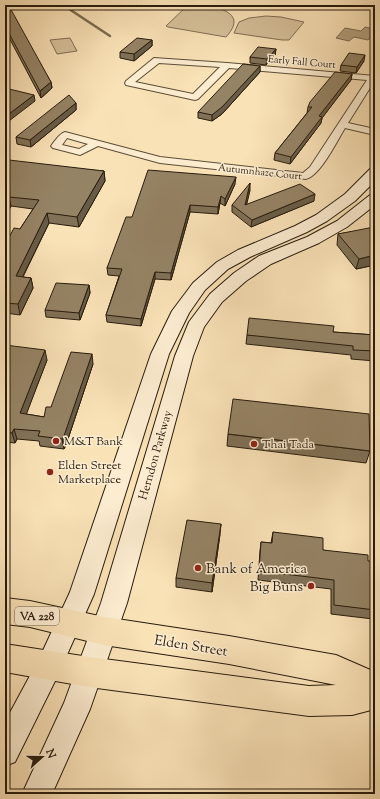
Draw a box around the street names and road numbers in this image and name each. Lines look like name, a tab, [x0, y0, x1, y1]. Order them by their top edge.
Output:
street label: Early Fall Court	[267, 52, 337, 73]
street label: Autumnhaze Court	[217, 161, 303, 184]
street label: Herndon Parkway	[135, 408, 177, 502]
road number: VA 228	[15, 607, 59, 625]
street label: Elden Street	[153, 631, 229, 663]

